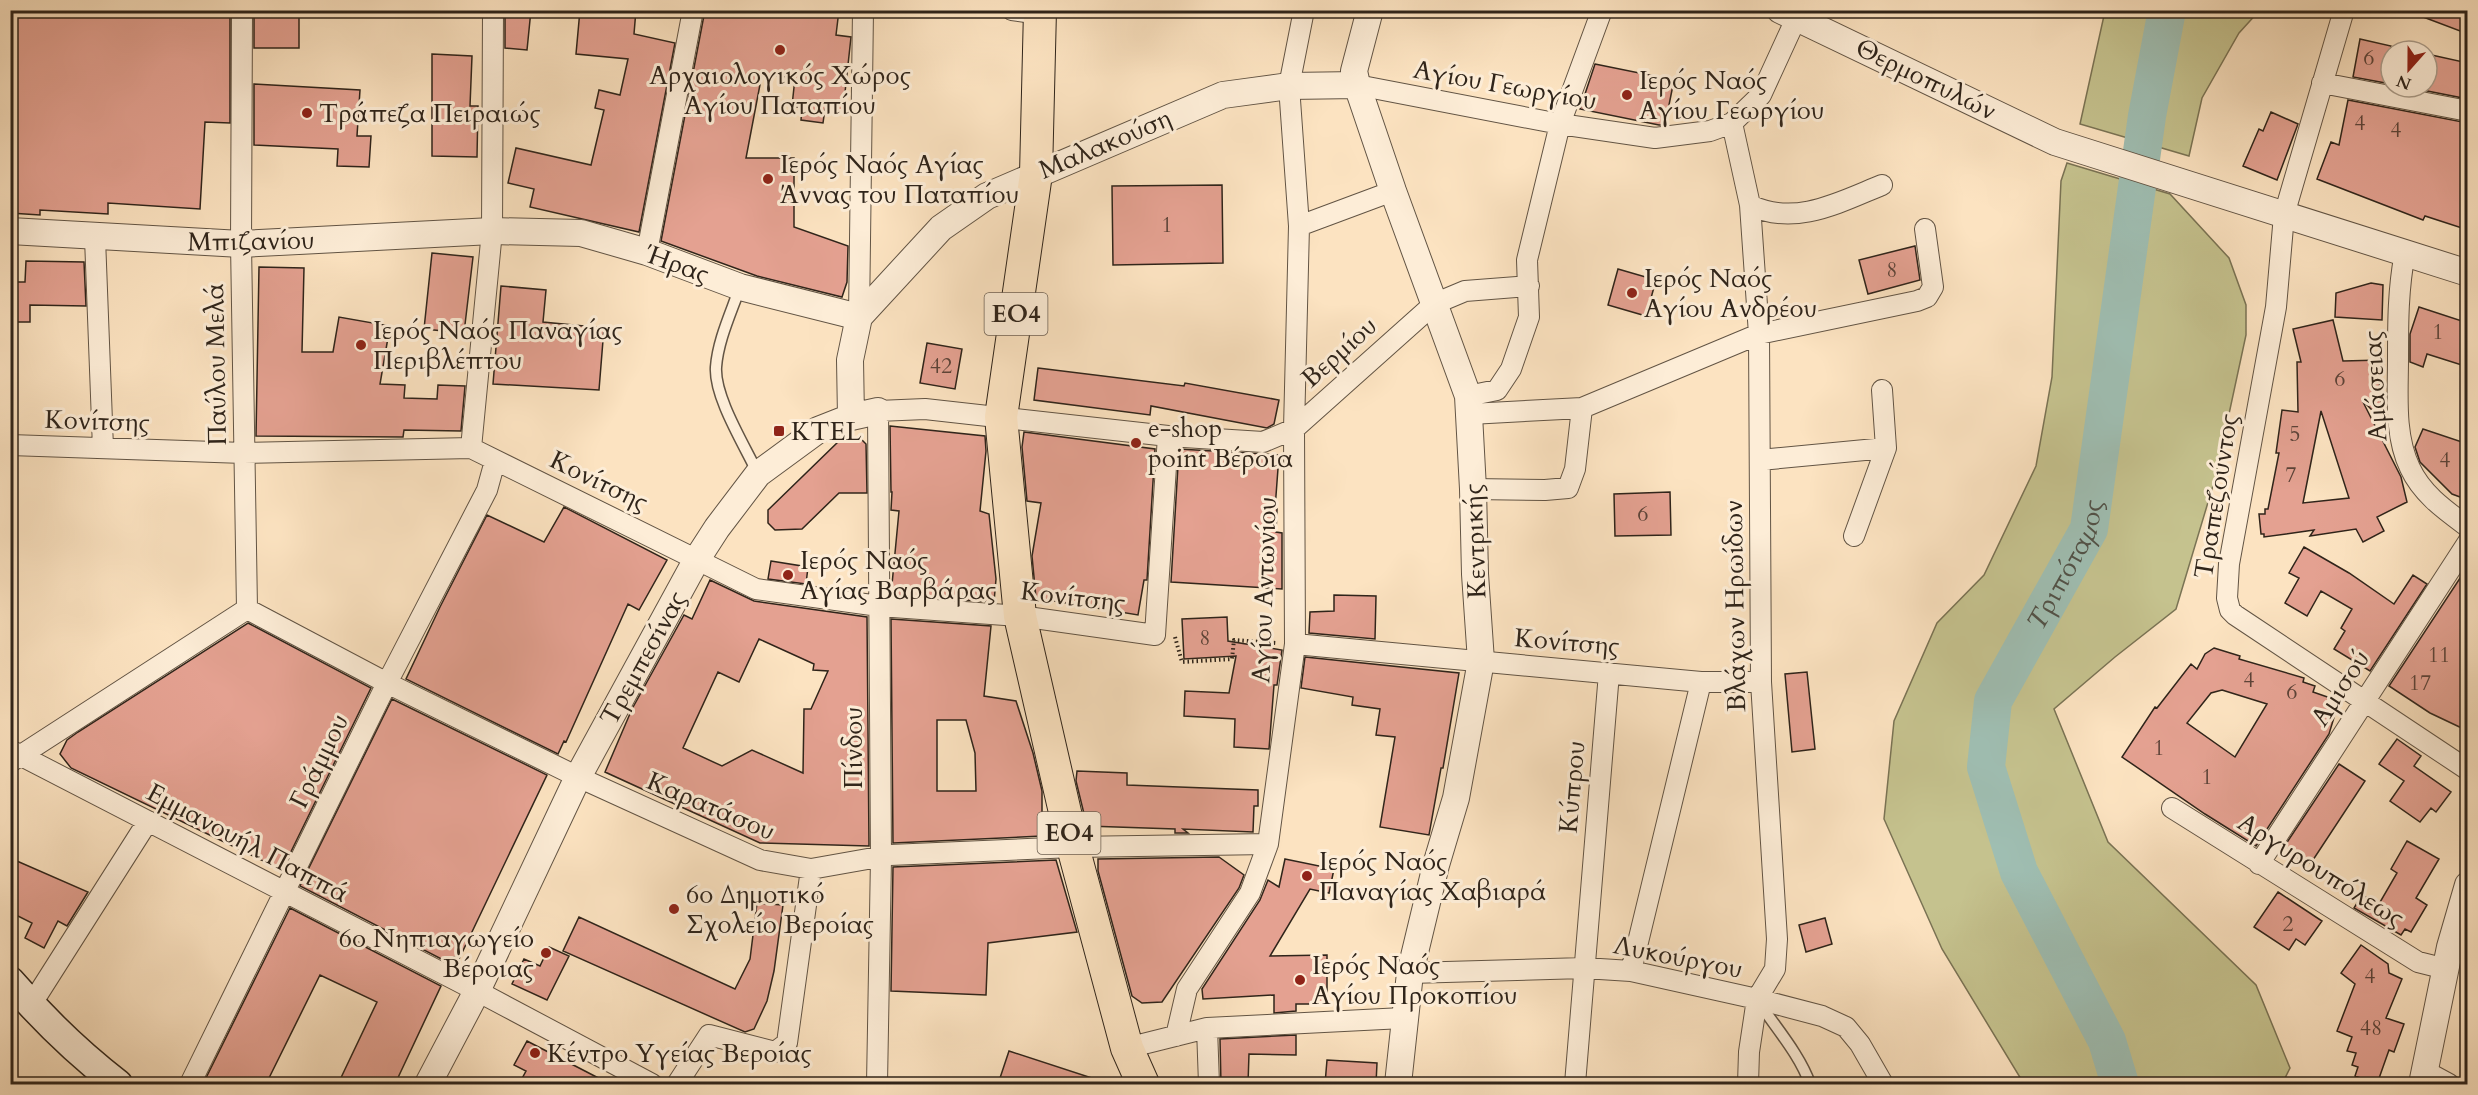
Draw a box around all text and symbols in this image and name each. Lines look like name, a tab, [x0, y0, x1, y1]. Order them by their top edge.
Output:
street label: Θερμοπυλών	[1850, 30, 2002, 128]
north arrow	[2379, 39, 2439, 99]
marker: Αρχαιολογικός Χώρος Αγίου Παταπίου	[773, 43, 787, 57]
house number: 6	[2363, 43, 2375, 73]
street label: Αγίου Γεωργίου	[1411, 52, 1599, 118]
place label: Αρχαιολογικός Χώρος Αγίου Παταπίου	[649, 58, 911, 123]
place label: Ιερός Ναός Αγίου Γεωργίου	[1639, 63, 1824, 128]
text: N	[2393, 69, 2414, 95]
marker: Ιερός Ναός Αγίου Γεωργίου	[1620, 88, 1634, 102]
place label: Τράπεζα Πειραιώς	[319, 96, 541, 131]
street label: Μαλακούση	[1033, 100, 1177, 188]
marker: Τράπεζα Πειραιώς	[300, 106, 314, 120]
house number: 4	[2354, 108, 2366, 138]
house number: 4	[2390, 115, 2402, 145]
place label: Ιερός Ναός Αγίας Άννας του Παταπίου	[780, 147, 1019, 212]
marker: Ιερός Ναός Αγίας Άννας του Παταπίου	[761, 172, 775, 186]
house number: 1	[1161, 210, 1173, 240]
street label: Μπιζανίου	[187, 222, 315, 260]
street label: Ήρας	[640, 236, 714, 292]
house number: 8	[1886, 255, 1898, 285]
place label: Ιερός Ναός Αγίου Ανδρέου	[1644, 261, 1817, 326]
street label: Παύλου Μελά	[197, 282, 235, 446]
marker: Ιερός Ναός Αγίου Ανδρέου	[1625, 286, 1639, 300]
road number: ΕΟ4	[984, 293, 1048, 335]
street label: Βερμίου	[1294, 309, 1384, 395]
place label: Ιερός Ναός Παναγίας Περιβλέπτου	[373, 313, 623, 378]
house number: 1	[2432, 317, 2444, 347]
street label: Αμάσειας	[2355, 330, 2395, 442]
marker: Ιερός Ναός Παναγίας Περιβλέπτου	[354, 338, 368, 352]
house number: 42	[930, 351, 952, 381]
house number: 6	[2334, 364, 2346, 394]
street label: Κονίτσης	[44, 402, 150, 440]
place label: e-shop point Βέροια	[1148, 411, 1293, 476]
street label: Τραπεζούντος	[2186, 411, 2246, 581]
place label: KTEL	[791, 414, 861, 449]
house number: 5	[2289, 419, 2301, 449]
marker: KTEL	[772, 424, 786, 438]
marker: e-shop point Βέροια	[1129, 436, 1143, 450]
street label: Κονίτσης	[544, 442, 654, 520]
house number: 4	[2439, 445, 2451, 475]
house number: 7	[2285, 460, 2297, 490]
street label: Κεντρικής	[1455, 483, 1495, 599]
street label: Αγίου Αντωνίου	[1243, 496, 1285, 684]
water label: Τριπόταμος	[2018, 497, 2111, 637]
house number: 6	[1637, 499, 1649, 529]
street label: Βλάχων Ηρωίδων	[1716, 500, 1754, 712]
place label: Ιερός Ναός Αγίας Βαρβάρας	[800, 543, 996, 608]
marker: Ιερός Ναός Αγίας Βαρβάρας	[781, 568, 795, 582]
street label: Κονίτσης	[1019, 573, 1127, 621]
street label: Τρεμπεσίνας	[592, 585, 694, 731]
street label: Κονίτσης	[1513, 620, 1621, 664]
house number: 8	[1199, 623, 1211, 653]
house number: 11	[2428, 640, 2450, 670]
street label: Αμισού	[2302, 643, 2378, 733]
house number: 4	[2243, 665, 2255, 695]
house number: 17	[2409, 668, 2431, 698]
house number: 6	[2286, 677, 2298, 707]
street label: Πίνδου	[836, 707, 871, 789]
street label: Γράμμου	[281, 708, 357, 814]
house number: 1	[2153, 733, 2165, 763]
street label: Κύπρου	[1551, 739, 1593, 835]
house number: 1	[2201, 762, 2213, 792]
street label: Καρατάσου	[641, 763, 781, 849]
street label: Εμμανουήλ Παππά	[141, 775, 355, 911]
street label: Αργυρουπόλεως	[2231, 805, 2411, 935]
road number: ΕΟ4	[1038, 812, 1100, 854]
place label: Ιερός Ναός Παναγίας Χαβιαρά	[1319, 844, 1547, 909]
marker: Ιερός Ναός Παναγίας Χαβιαρά	[1300, 869, 1314, 883]
place label: 6ο Δημοτικό Σχολείο Βεροίας	[686, 877, 874, 942]
marker: 6ο Δημοτικό Σχολείο Βεροίας	[667, 902, 681, 916]
house number: 2	[2282, 909, 2294, 939]
place label: 6ο Νηπιαγωγείο Βέροιας	[339, 921, 534, 986]
street label: Λυκούργου	[1610, 927, 1746, 987]
marker: 6ο Νηπιαγωγείο Βέροιας	[539, 946, 553, 960]
place label: Ιερός Ναός Αγίου Προκοπίου	[1312, 948, 1517, 1013]
house number: 4	[2364, 961, 2376, 991]
marker: Ιερός Ναός Αγίου Προκοπίου	[1293, 973, 1307, 987]
house number: 48	[2360, 1013, 2382, 1043]
place label: Κέντρο Υγείας Βεροίας	[547, 1036, 812, 1071]
marker: Κέντρο Υγείας Βεροίας	[528, 1046, 542, 1060]

